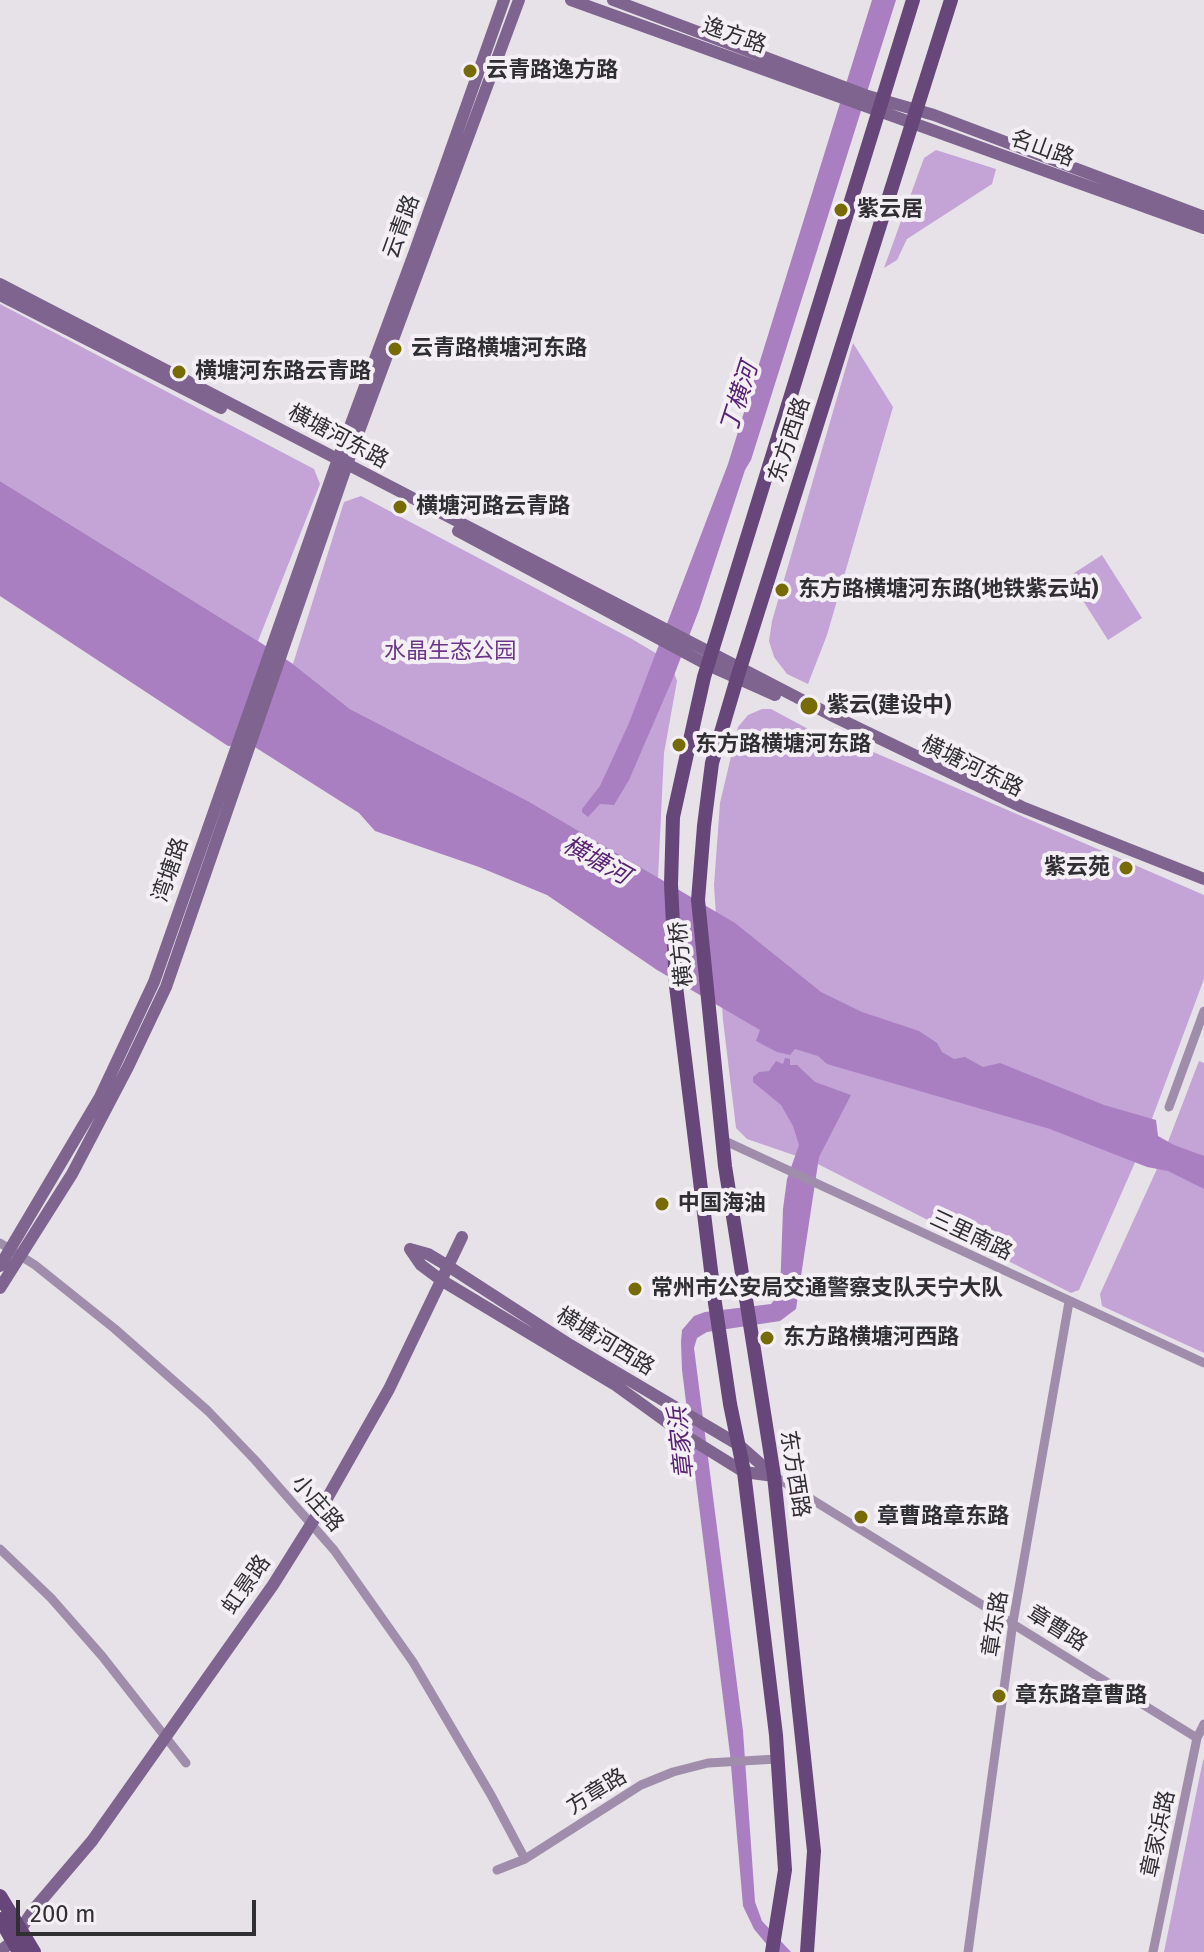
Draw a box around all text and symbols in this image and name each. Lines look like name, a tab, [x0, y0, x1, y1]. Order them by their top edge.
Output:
street label: 逸方路	[699, 13, 769, 59]
place label: 云青路逸方路	[486, 58, 618, 84]
marker: 云青路逸方路	[461, 62, 479, 80]
street label: 名山路	[1006, 125, 1078, 173]
street label: 云青路	[378, 191, 426, 263]
place label: 紫云居	[857, 197, 923, 223]
marker: 紫云居	[832, 201, 850, 219]
place label: 云青路横塘河东路	[411, 336, 587, 362]
marker: 云青路横塘河东路	[386, 340, 404, 358]
place label: 横塘河东路云青路	[195, 359, 371, 385]
water label: 丁横河	[715, 359, 765, 437]
marker: 横塘河东路云青路	[170, 363, 188, 381]
street label: 东方西路	[764, 394, 816, 486]
street label: 横塘河东路	[283, 400, 393, 474]
place label: 横塘河路云青路	[416, 494, 570, 520]
marker: 横塘河路云青路	[391, 498, 409, 516]
place label: 东方路横塘河东路(地铁紫云站)	[798, 577, 1098, 603]
marker: 东方路横塘河东路(地铁紫云站)	[773, 581, 791, 599]
park label: 水晶生态公园	[384, 639, 516, 665]
place label: 紫云(建设中)	[827, 693, 951, 719]
marker: 紫云(建设中)	[798, 695, 820, 717]
street label: 横塘河东路	[917, 731, 1027, 803]
place label: 东方路横塘河东路	[695, 732, 871, 758]
marker: 东方路横塘河东路	[670, 736, 688, 754]
water label: 横塘河	[558, 831, 634, 891]
street label: 湾塘路	[148, 835, 194, 905]
place label: 紫云苑	[1044, 855, 1110, 881]
marker: 紫云苑	[1117, 859, 1135, 877]
street label: 横方桥	[665, 920, 699, 988]
place label: 中国海油	[678, 1191, 766, 1217]
marker: 中国海油	[653, 1195, 671, 1213]
street label: 三里南路	[926, 1205, 1016, 1267]
place label: 常州市公安局交通警察支队天宁大队	[651, 1276, 1003, 1302]
marker: 常州市公安局交通警察支队天宁大队	[626, 1280, 644, 1298]
street label: 横塘河西路	[551, 1302, 659, 1382]
place label: 东方路横塘河西路	[783, 1325, 959, 1351]
marker: 东方路横塘河西路	[758, 1329, 776, 1347]
water label: 章家浜	[664, 1406, 700, 1480]
street label: 东方西路	[774, 1428, 814, 1520]
street label: 小庄路	[285, 1470, 349, 1538]
place label: 章曹路章东路	[877, 1504, 1009, 1530]
marker: 章曹路章东路	[852, 1508, 870, 1526]
street label: 虹景路	[217, 1550, 277, 1620]
street label: 章东路	[978, 1589, 1014, 1659]
street label: 章曹路	[1022, 1600, 1092, 1658]
place label: 章东路章曹路	[1015, 1683, 1147, 1709]
marker: 章东路章曹路	[990, 1687, 1008, 1705]
street label: 方章路	[562, 1763, 632, 1821]
street label: 章家浜路	[1137, 1788, 1181, 1880]
scale bar	[20, 1884, 260, 1934]
text: 200 m	[30, 1900, 96, 1928]

